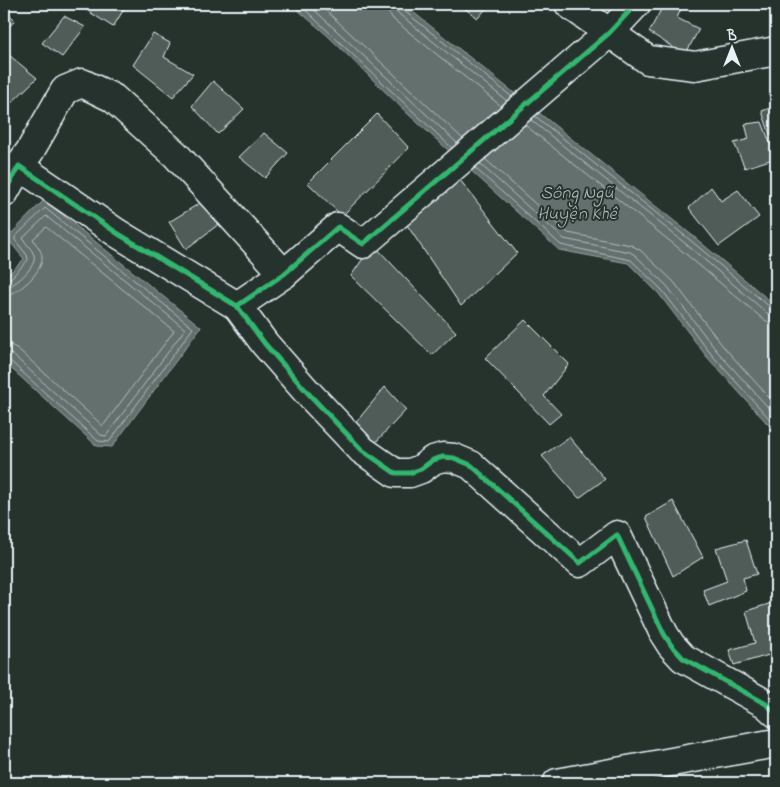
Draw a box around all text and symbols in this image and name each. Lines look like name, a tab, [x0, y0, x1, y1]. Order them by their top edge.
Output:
north arrow	[708, 22, 758, 72]
text: B	[726, 26, 737, 47]
water label: Sông Ngũ Huyện Khê	[537, 181, 619, 228]

